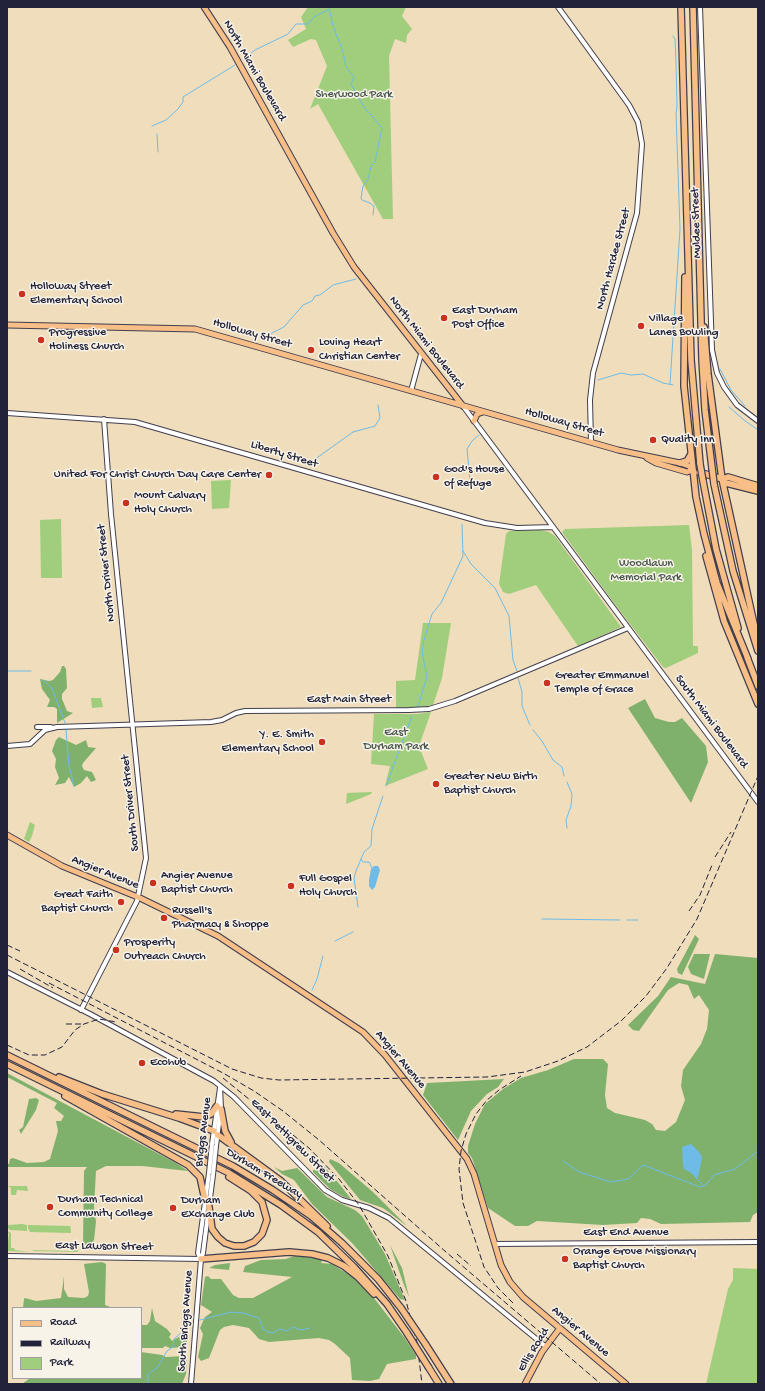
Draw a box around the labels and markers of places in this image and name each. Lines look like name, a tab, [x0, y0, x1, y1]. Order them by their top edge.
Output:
place label: Holloway Street Elementary School	[30, 280, 122, 308]
marker: Holloway Street Elementary School	[17, 289, 27, 299]
place label: East Durham Post Office	[452, 304, 518, 332]
place label: Village Lanes Bowling	[649, 312, 719, 340]
marker: East Durham Post Office	[439, 313, 449, 323]
marker: Village Lanes Bowling	[636, 321, 646, 331]
place label: Progressive Holiness Church	[49, 326, 124, 354]
marker: Progressive Holiness Church	[36, 335, 46, 345]
place label: Loving Heart Christian Center	[319, 336, 400, 364]
marker: Loving Heart Christian Center	[306, 345, 316, 355]
place label: Quality Inn	[661, 433, 715, 447]
marker: Quality Inn	[648, 435, 658, 445]
place label: God's House of Refuge	[444, 463, 504, 491]
place label: United For Christ Church Day Care Center	[54, 468, 261, 482]
marker: United For Christ Church Day Care Center	[264, 470, 274, 480]
marker: God's House of Refuge	[431, 472, 441, 482]
place label: Mount Calvary Holy Church	[134, 489, 206, 517]
marker: Mount Calvary Holy Church	[121, 498, 131, 508]
place label: Greater Emmanuel Temple of Grace	[555, 669, 649, 697]
marker: Greater Emmanuel Temple of Grace	[542, 678, 552, 688]
place label: Y. E. Smith Elementary School	[222, 728, 314, 756]
marker: Y. E. Smith Elementary School	[317, 737, 327, 747]
place label: Greater New Birth Baptist Church	[444, 770, 537, 798]
marker: Greater New Birth Baptist Church	[431, 779, 441, 789]
place label: Angier Avenue Baptist Church	[161, 869, 233, 897]
place label: Full Gospel Holy Church	[299, 872, 357, 900]
marker: Angier Avenue Baptist Church	[148, 878, 158, 888]
marker: Full Gospel Holy Church	[286, 881, 296, 891]
place label: Great Faith Baptist Church	[41, 888, 113, 916]
marker: Great Faith Baptist Church	[116, 897, 126, 907]
place label: Russell's Pharmacy & Shoppe	[172, 904, 269, 932]
marker: Russell's Pharmacy & Shoppe	[159, 913, 169, 923]
place label: Prosperity Outreach Church	[124, 936, 206, 964]
marker: Prosperity Outreach Church	[111, 945, 121, 955]
place label: Ecohub	[150, 1056, 186, 1070]
marker: Ecohub	[137, 1058, 147, 1068]
place label: Durham Technical Community College	[58, 1193, 153, 1221]
place label: Durham Exchange Club	[181, 1194, 255, 1222]
marker: Durham Technical Community College	[45, 1202, 55, 1212]
marker: Durham Exchange Club	[168, 1203, 178, 1213]
place label: Orange Grove Missionary Baptist Church	[573, 1245, 696, 1273]
marker: Orange Grove Missionary Baptist Church	[560, 1254, 570, 1264]

